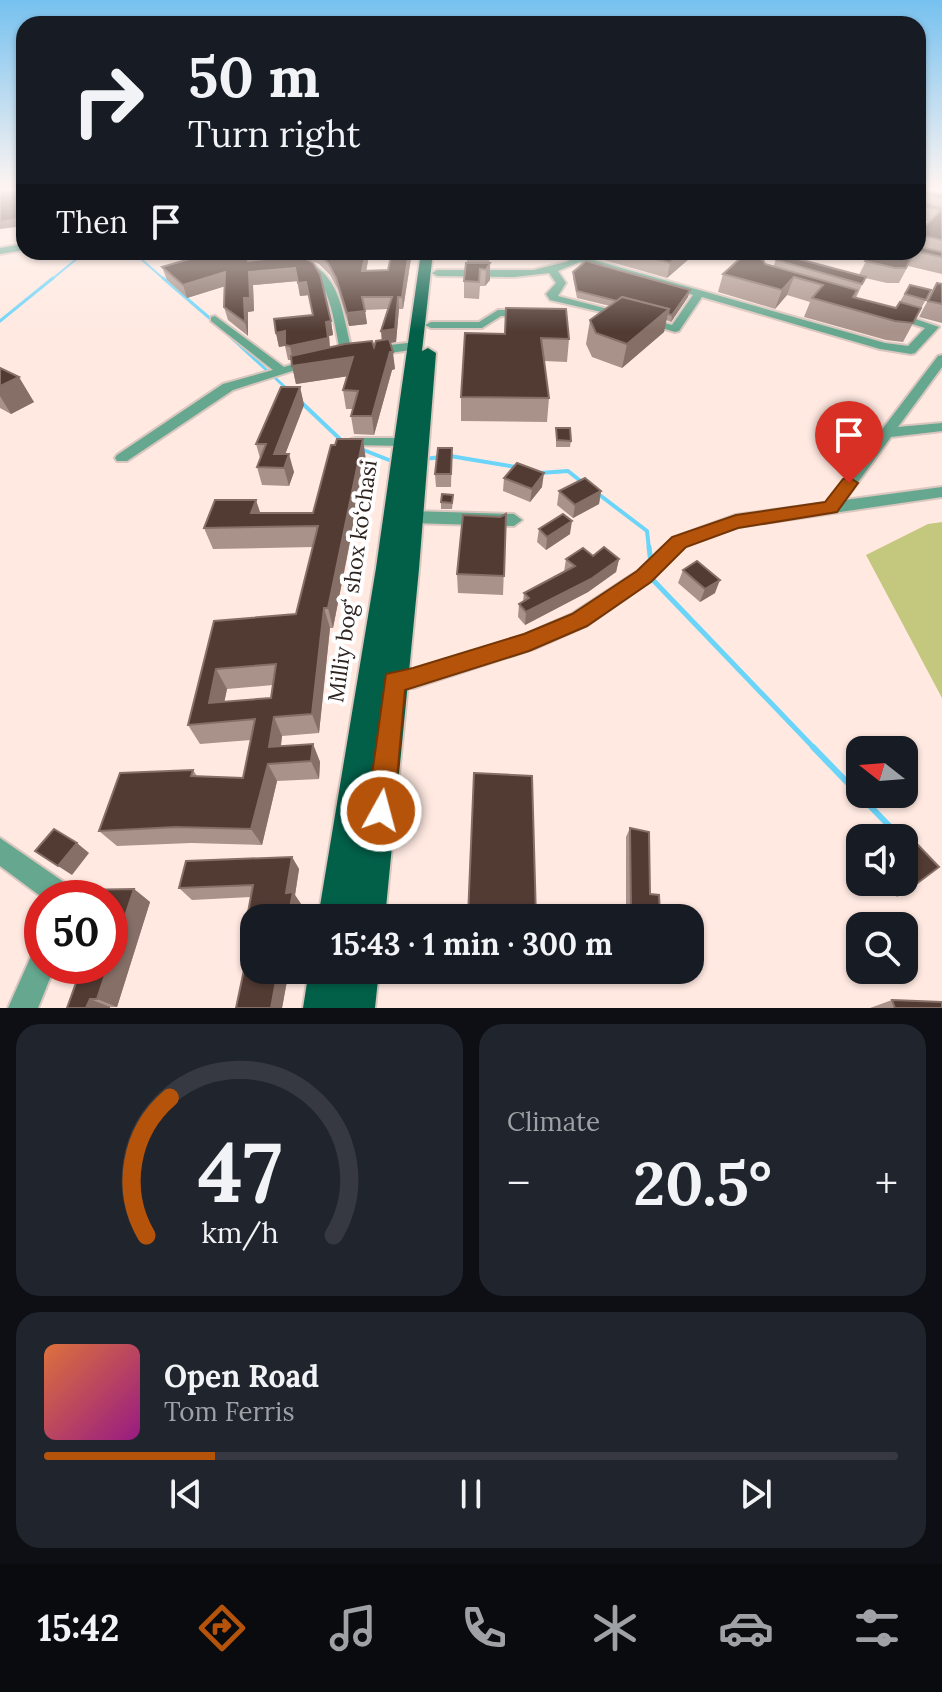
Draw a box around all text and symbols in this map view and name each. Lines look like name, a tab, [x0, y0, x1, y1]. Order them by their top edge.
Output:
text: 50 m	[188, 41, 320, 112]
icon: right	[56, 48, 160, 152]
text: Turn right	[188, 111, 361, 157]
icon: arrive	[144, 200, 188, 244]
text: Then	[56, 203, 128, 241]
pin	[815, 401, 883, 483]
icon: arrive	[827, 413, 871, 457]
street label: Milliy bog‘ shox ko‘chasi	[321, 458, 383, 704]
north arrow	[846, 736, 918, 808]
map controls	[846, 736, 918, 984]
position arrow	[339, 769, 423, 853]
button: sound	[846, 824, 918, 896]
speed limit sign: 50	[24, 880, 128, 984]
button: search	[846, 912, 918, 984]
text: 15:43 · 1 min · 300 m	[331, 925, 613, 963]
text: Climate	[507, 1105, 600, 1138]
text: 47	[197, 1118, 282, 1225]
text: 20.5°	[633, 1145, 772, 1221]
text: −	[507, 1155, 530, 1211]
text: +	[875, 1155, 898, 1211]
text: km/h	[201, 1214, 278, 1251]
text: Open Road	[164, 1357, 319, 1395]
text: Tom Ferris	[164, 1395, 294, 1428]
icon: previous	[164, 1472, 208, 1516]
icon: pause	[449, 1472, 493, 1516]
icon: next	[734, 1472, 778, 1516]
icon: directions	[194, 1600, 250, 1656]
icon: music	[325, 1600, 381, 1656]
icon: phone	[456, 1600, 512, 1656]
icon: climate	[587, 1600, 643, 1656]
icon: car	[718, 1600, 774, 1656]
icon: filters	[849, 1600, 905, 1656]
text: 15:42	[37, 1605, 119, 1651]

